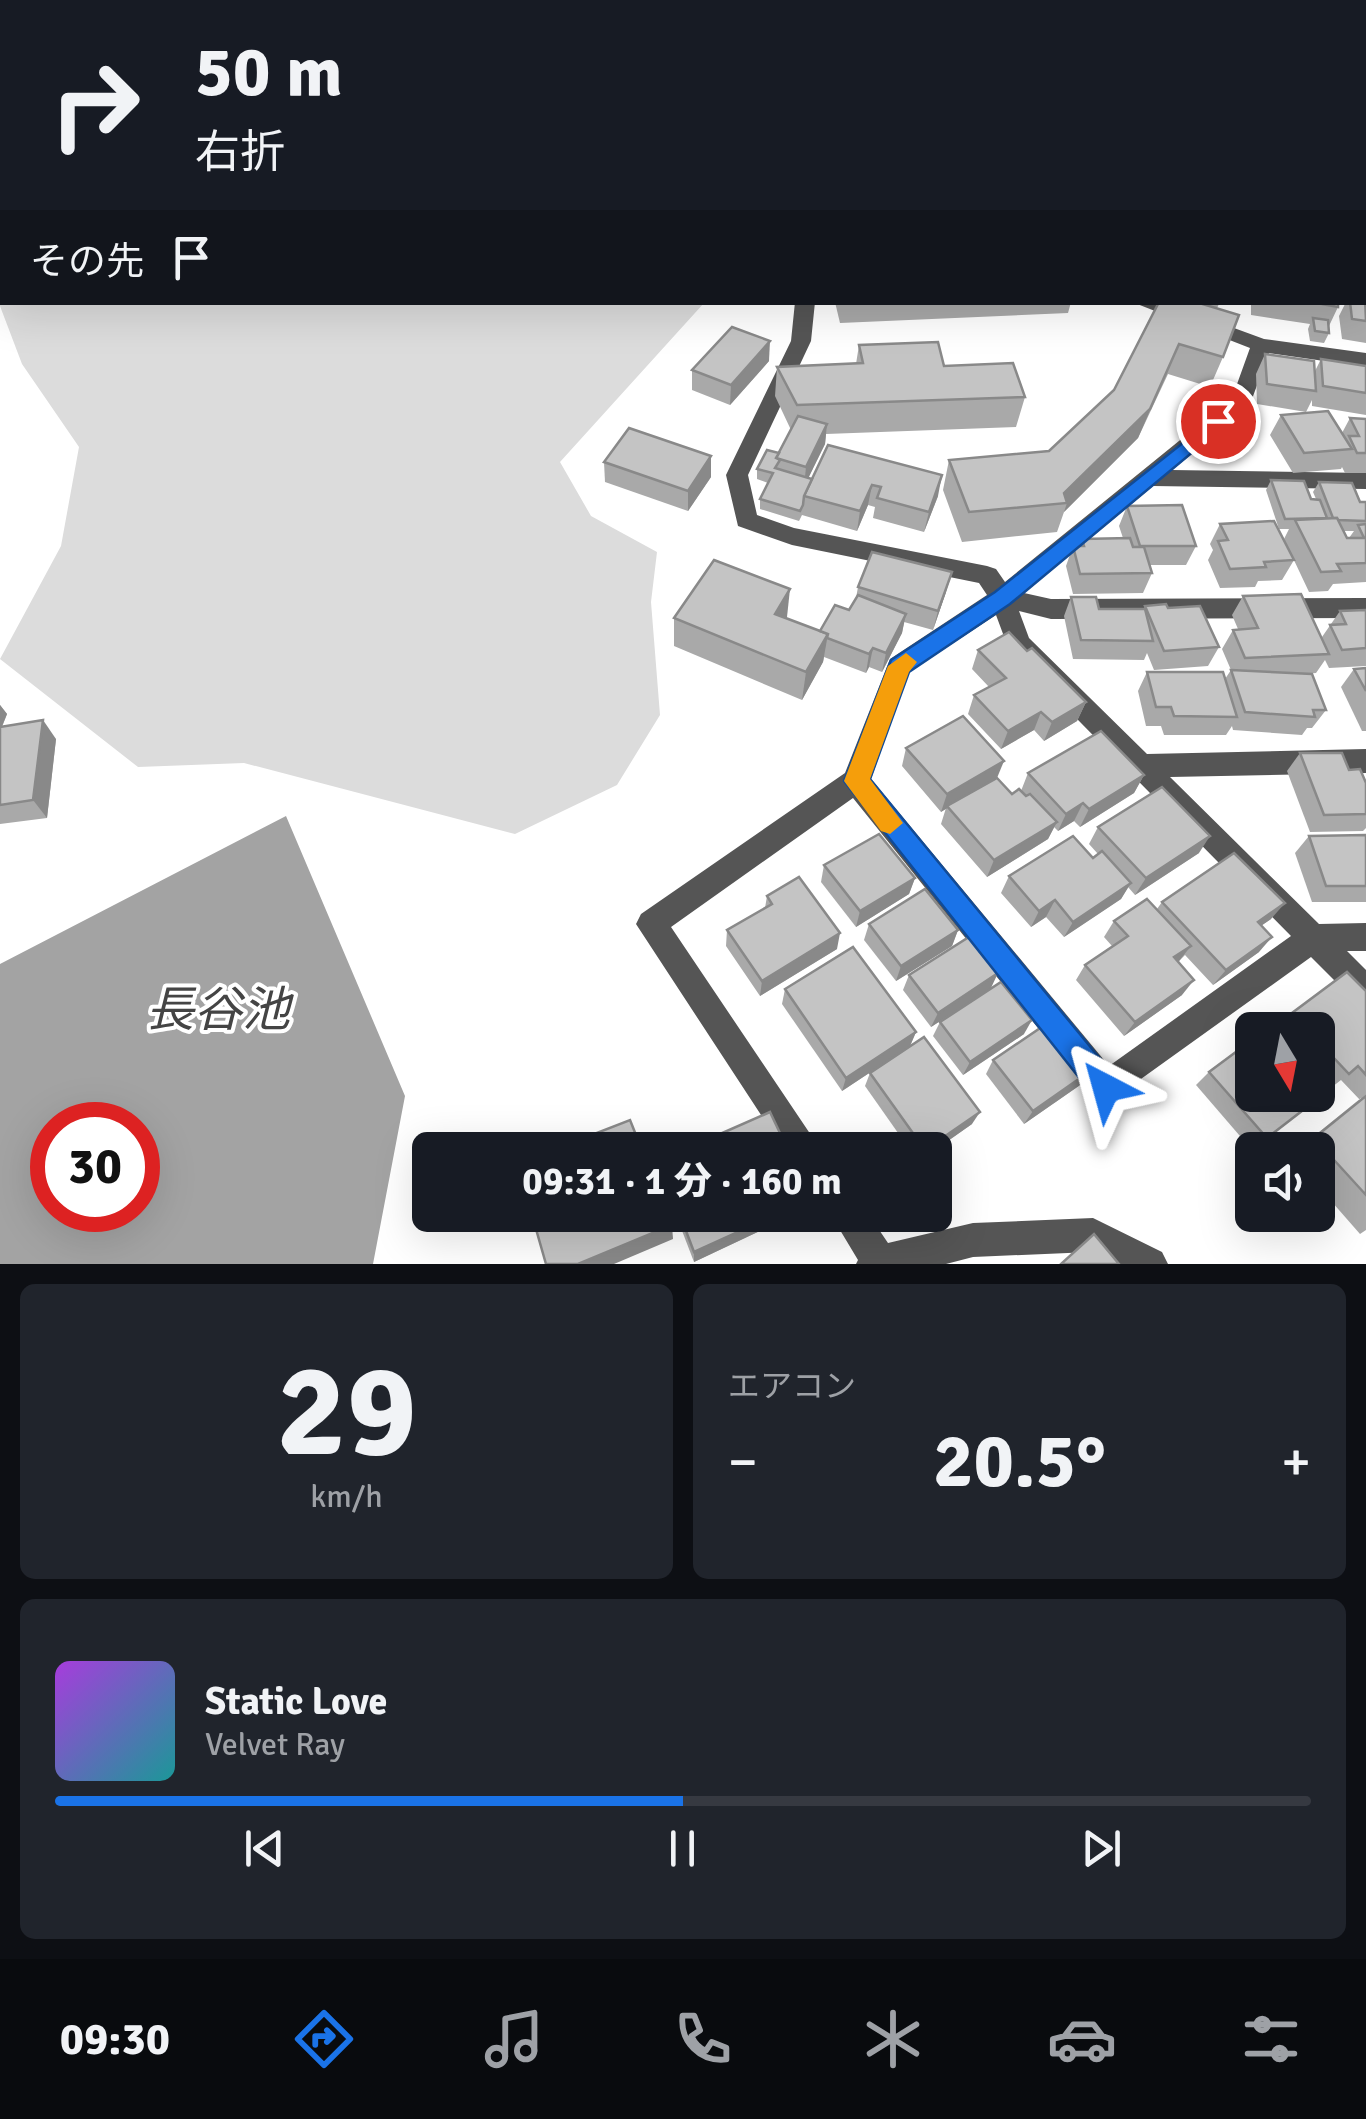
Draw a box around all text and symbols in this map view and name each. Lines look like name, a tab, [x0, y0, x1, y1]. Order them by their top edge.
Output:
text: 50 m	[195, 29, 343, 115]
icon: right	[30, 40, 160, 170]
text: 右折	[195, 125, 285, 180]
icon: arrive	[164, 230, 219, 285]
text: その先	[30, 238, 144, 285]
pin	[1176, 379, 1261, 464]
icon: arrive	[1191, 394, 1246, 449]
water label: 長谷池	[146, 981, 294, 1040]
north arrow	[1235, 1012, 1335, 1112]
map controls	[1235, 1012, 1335, 1232]
position arrow	[1054, 1036, 1158, 1140]
speed limit sign: 30	[30, 1102, 160, 1232]
button: sound	[1235, 1132, 1335, 1232]
text: 09:31 · 1 分 · 160 m	[522, 1158, 842, 1205]
text: 29	[276, 1332, 417, 1492]
text: エアコン	[728, 1367, 856, 1406]
text: 20.5°	[933, 1415, 1106, 1508]
text: −	[728, 1428, 758, 1496]
text: +	[1281, 1428, 1311, 1496]
text: km/h	[310, 1477, 383, 1516]
text: Static Love	[205, 1678, 387, 1725]
text: Velvet Ray	[205, 1725, 345, 1764]
icon: previous	[237, 1821, 292, 1876]
icon: pause	[655, 1821, 710, 1876]
icon: next	[1074, 1821, 1129, 1876]
icon: directions	[289, 2004, 359, 2074]
icon: music	[479, 2004, 549, 2074]
icon: phone	[668, 2004, 738, 2074]
icon: climate	[858, 2004, 928, 2074]
icon: car	[1047, 2004, 1117, 2074]
icon: filters	[1236, 2004, 1306, 2074]
text: 09:30	[60, 2012, 170, 2067]

